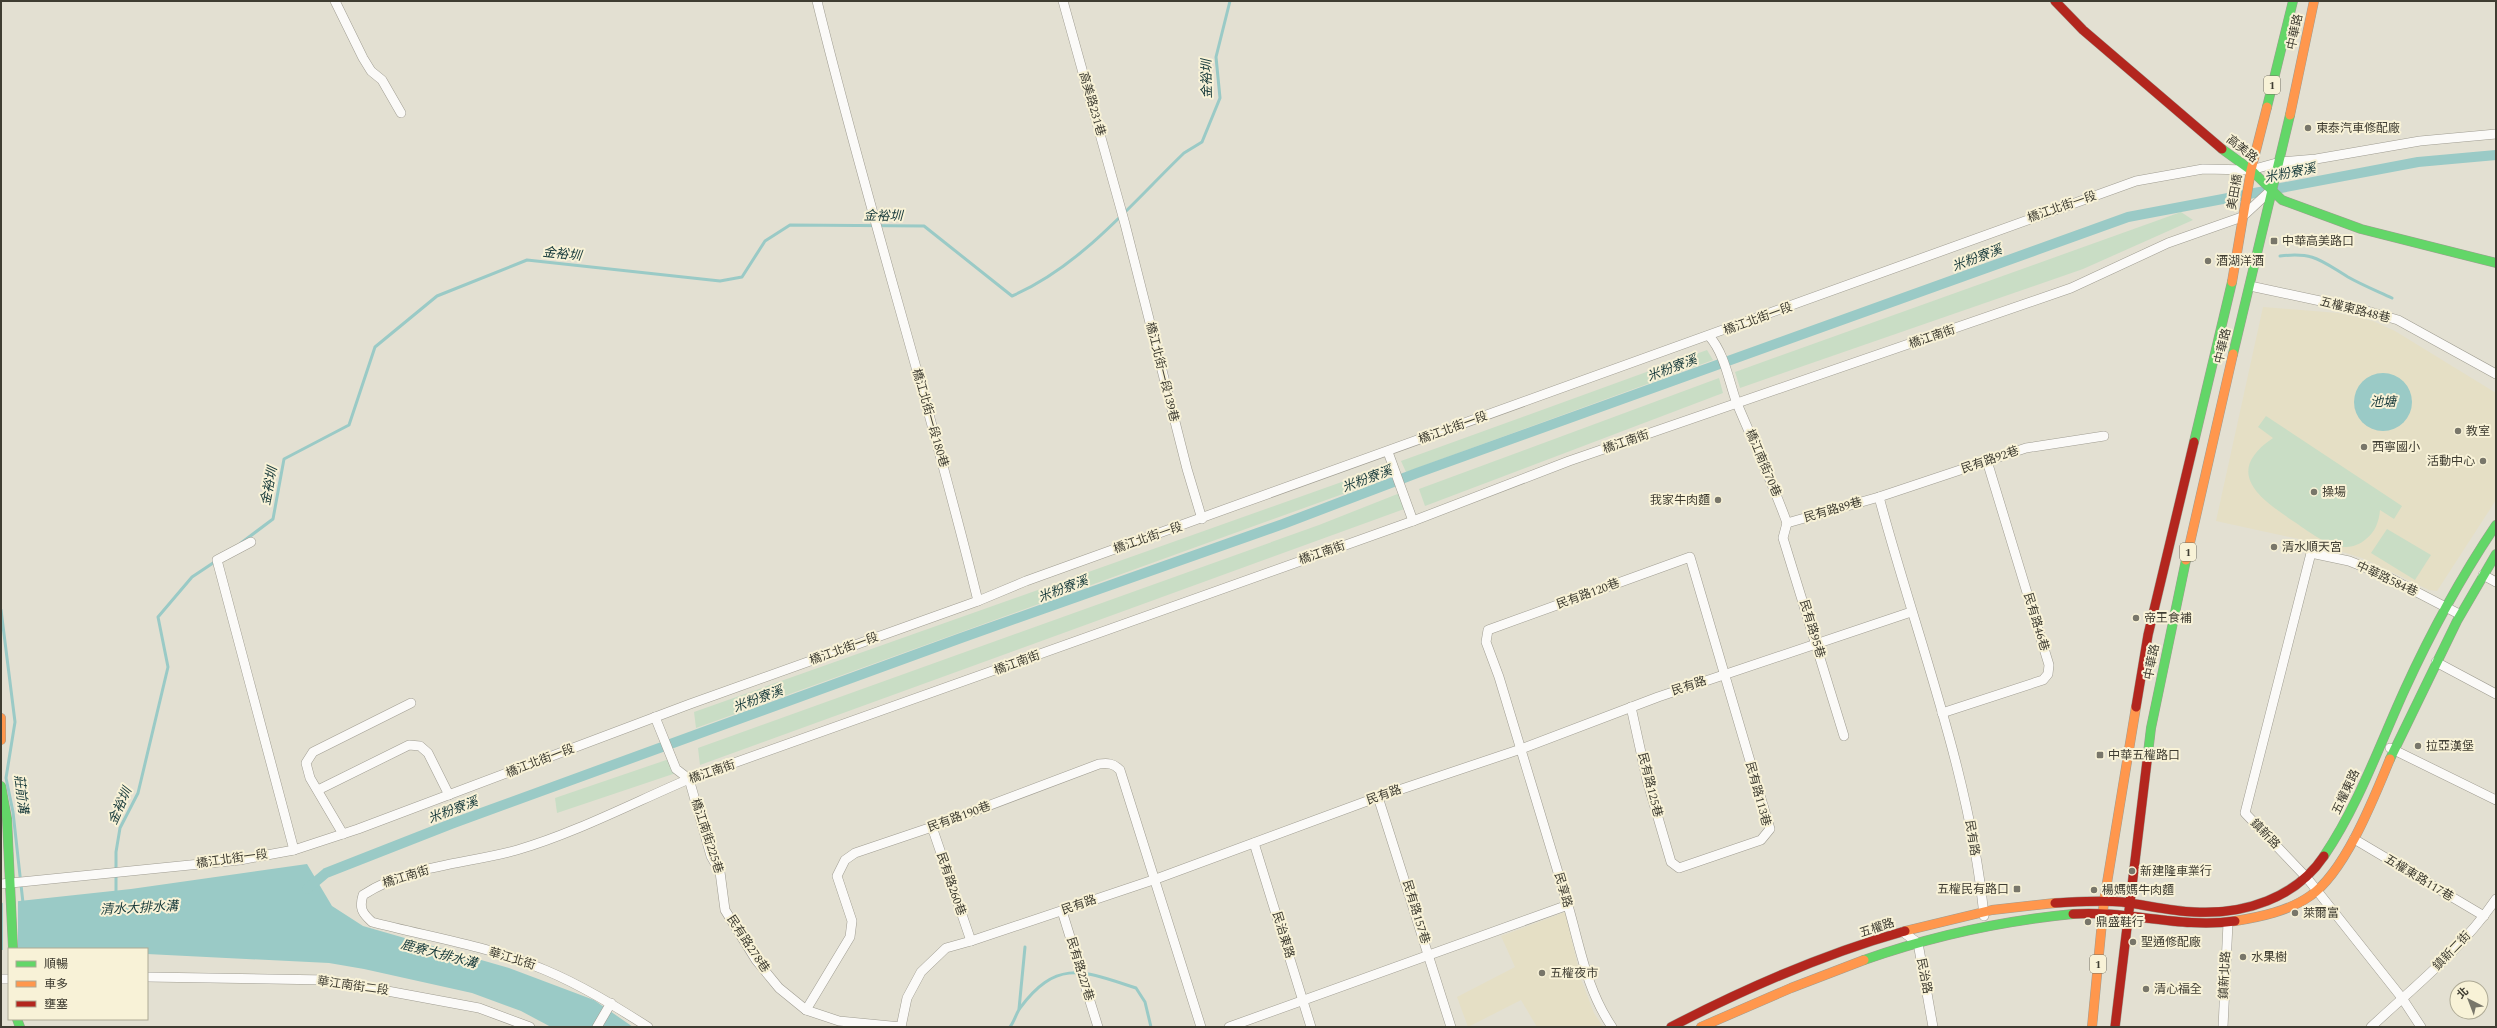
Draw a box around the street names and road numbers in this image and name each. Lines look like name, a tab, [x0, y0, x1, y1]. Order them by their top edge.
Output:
street label: 中華路	[2282, 12, 2308, 52]
street label: 高美路231巷	[1074, 70, 1110, 138]
road number: 1	[2264, 76, 2280, 94]
street label: 高美路	[2222, 130, 2262, 168]
street label: 美田橋	[2223, 173, 2247, 211]
street label: 橋江北街一段	[2025, 186, 2099, 228]
street label: 五權東路48巷	[2318, 292, 2392, 328]
street label: 橋江北街一段	[1721, 298, 1795, 340]
street label: 橋江北街一段139巷	[1140, 320, 1184, 424]
street label: 橋江南街	[1906, 320, 1958, 354]
street label: 中華路	[2210, 326, 2236, 366]
street label: 橋江北街一段180巷	[907, 366, 953, 470]
street label: 橋江北街一段	[1416, 407, 1490, 449]
street label: 橋江南街	[1600, 425, 1652, 459]
street label: 橋江南街70巷	[1740, 426, 1786, 500]
street label: 民有路92巷	[1959, 441, 2021, 479]
street label: 民有路89巷	[1802, 493, 1864, 527]
street label: 橋江北街一段	[1111, 517, 1185, 559]
street label: 橋江南街	[1296, 536, 1348, 570]
road number: 1	[2180, 543, 2196, 561]
street label: 中華路584巷	[2353, 556, 2421, 602]
street label: 民有路120巷	[1554, 574, 1622, 614]
street label: 民有路46巷	[2018, 591, 2054, 653]
street label: 民有路95巷	[1794, 598, 1830, 660]
street label: 橋江北街一段	[807, 628, 881, 670]
street label: 中華路	[2139, 643, 2165, 681]
street label: 橋江南街	[991, 646, 1043, 680]
street label: 民有路	[1669, 671, 1709, 701]
street label: 橋江北街一段	[503, 739, 577, 783]
street label: 民有路125巷	[1633, 751, 1667, 819]
street label: 橋江南街	[686, 755, 738, 789]
street label: 民有路113巷	[1740, 760, 1776, 828]
street label: 五權東路	[2327, 766, 2365, 818]
street label: 民有路	[1364, 780, 1404, 810]
street label: 橋江南街225巷	[686, 796, 728, 876]
street label: 民有路190巷	[925, 797, 993, 837]
street label: 鎮新路	[2246, 814, 2284, 854]
street label: 民有路	[1960, 819, 1984, 857]
street label: 橋江北街一段	[195, 845, 269, 873]
street label: 民有路260巷	[931, 850, 971, 918]
street label: 五權東路117巷	[2381, 850, 2457, 906]
street label: 橋江南街	[380, 861, 432, 893]
street label: 民享路	[1549, 870, 1577, 910]
street label: 民有路157巷	[1397, 878, 1435, 946]
street label: 民有路	[1059, 890, 1099, 920]
street label: 民治東路	[1267, 909, 1299, 961]
street label: 民有路278巷	[722, 911, 774, 977]
street label: 五權路	[1857, 913, 1897, 943]
street label: 鎮新二街	[2428, 927, 2476, 975]
street label: 民有路227巷	[1061, 935, 1099, 1003]
street label: 華江北街	[486, 943, 538, 975]
street label: 鎮新北路	[2214, 951, 2236, 999]
road number: 1	[2090, 955, 2106, 973]
street label: 民治路	[1911, 957, 1937, 995]
street label: 華江南街二段	[316, 972, 390, 1000]

